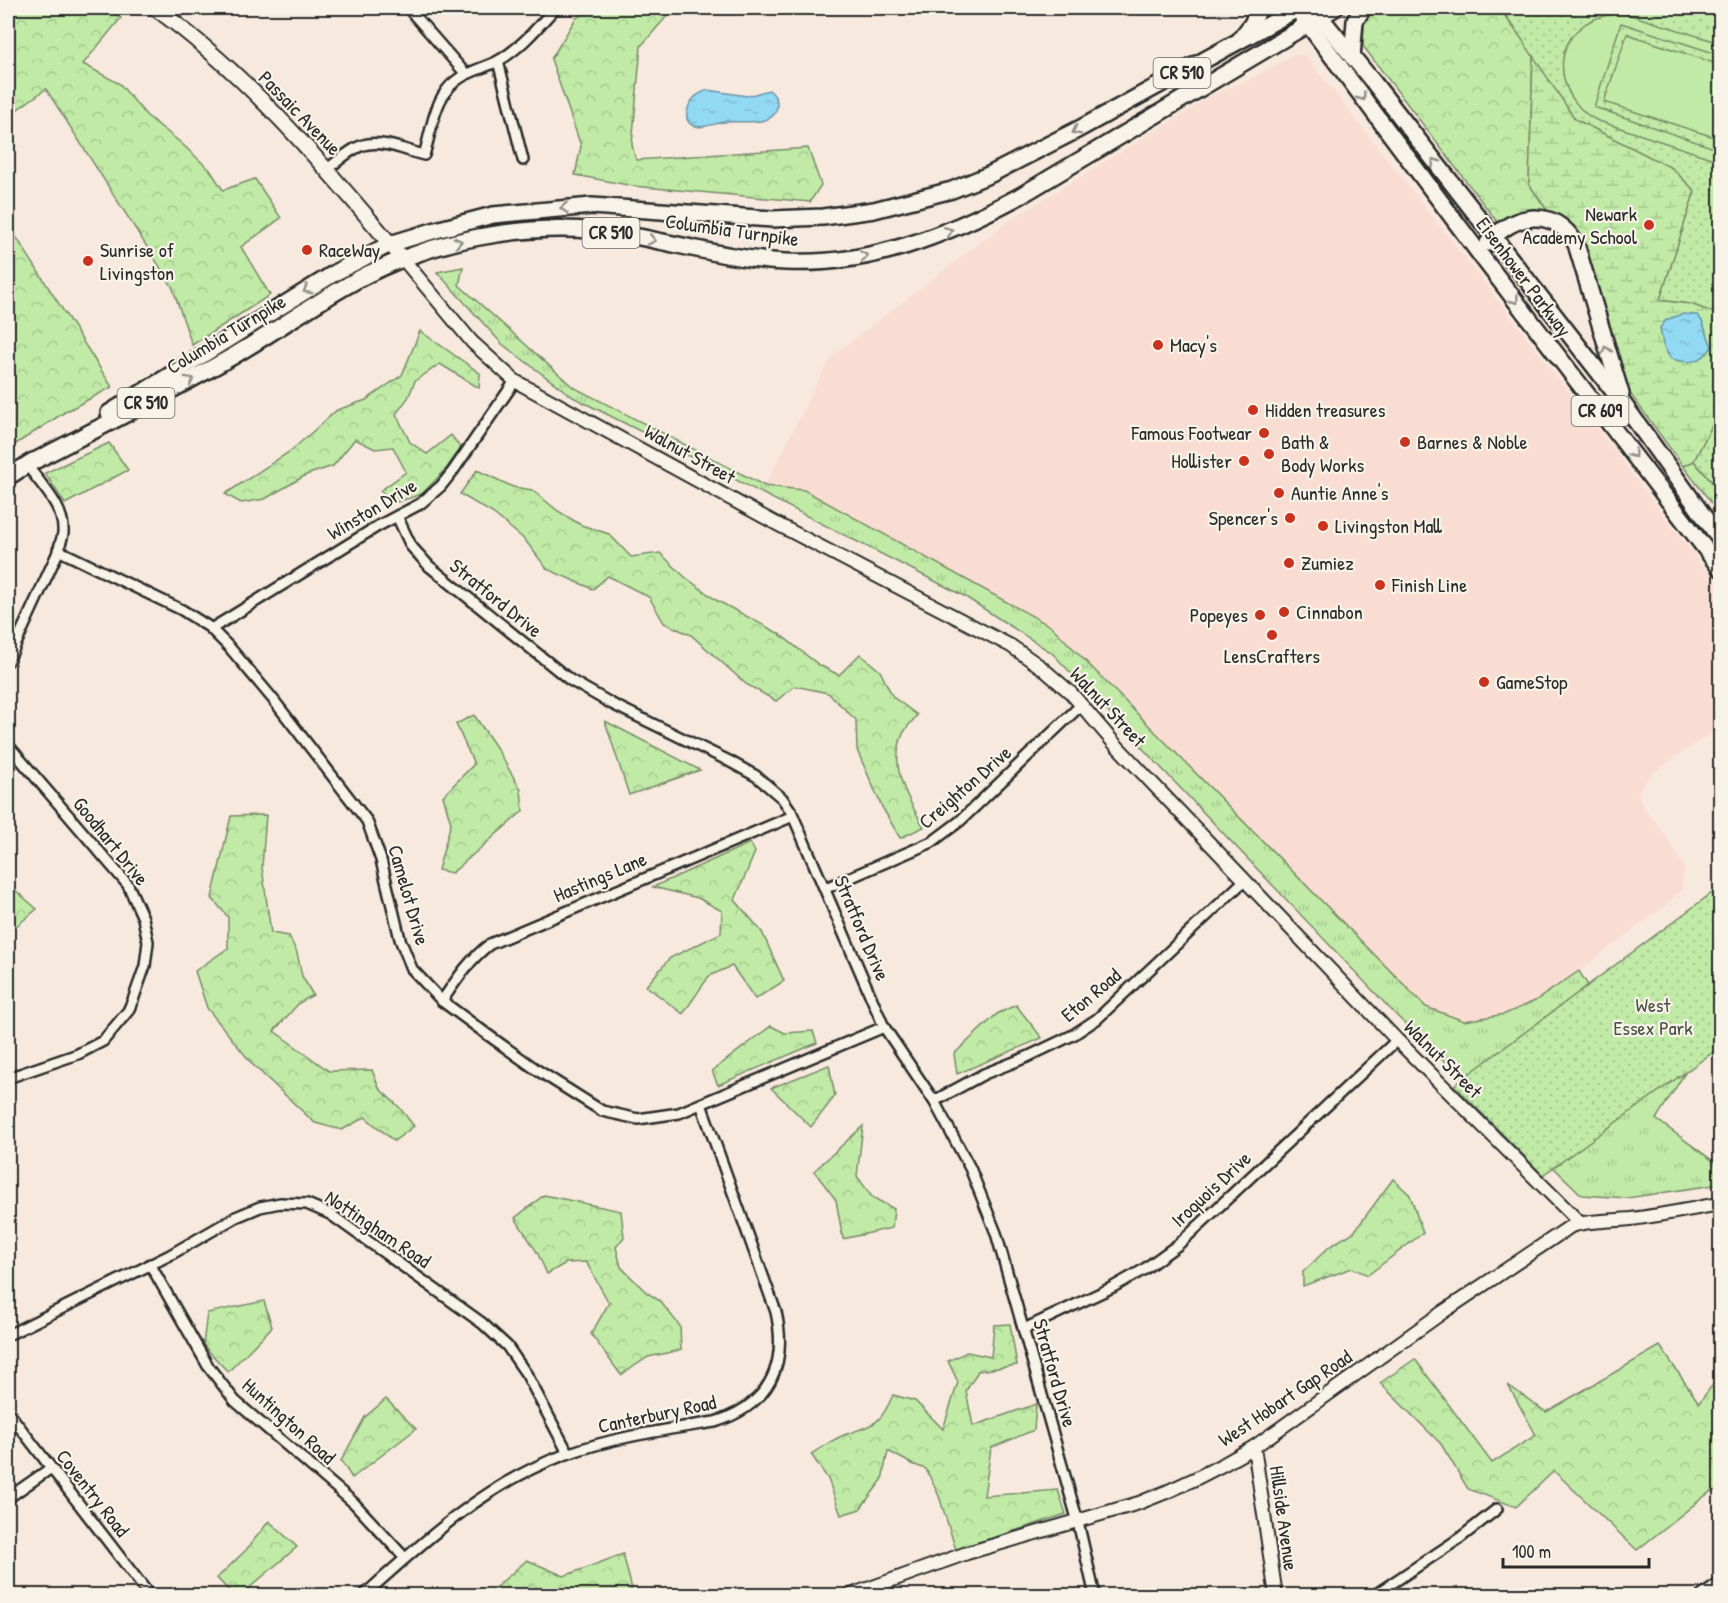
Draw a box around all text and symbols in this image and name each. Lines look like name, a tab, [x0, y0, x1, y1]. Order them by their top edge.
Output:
road number: CR 510	[1154, 58, 1210, 88]
street label: Passaic Avenue	[253, 64, 348, 161]
one-way arrow	[1355, 91, 1366, 102]
one-way arrow	[1071, 124, 1082, 135]
one-way arrow	[1431, 157, 1442, 168]
place label: Newark Academy School	[1522, 200, 1638, 250]
one-way arrow	[559, 201, 568, 214]
street label: Columbia Turnpike	[664, 207, 801, 252]
street label: Eisenhower Parkway	[1471, 211, 1578, 342]
road number: CR 510	[582, 218, 640, 248]
marker: Newark Academy School	[1642, 218, 1656, 232]
one-way arrow	[942, 226, 953, 238]
one-way arrow	[646, 232, 656, 245]
place label: Sunrise of Livingston	[100, 236, 174, 286]
place label: RaceWay	[319, 236, 380, 263]
one-way arrow	[453, 236, 463, 249]
marker: RaceWay	[300, 243, 314, 257]
one-way arrow	[859, 250, 868, 262]
marker: Sunrise of Livingston	[81, 254, 95, 268]
one-way arrow	[303, 282, 313, 294]
street label: Columbia Turnpike	[161, 287, 290, 380]
one-way arrow	[1507, 293, 1518, 304]
place label: Macy's	[1170, 331, 1217, 358]
marker: Macy's	[1151, 338, 1165, 352]
one-way arrow	[1601, 345, 1613, 356]
one-way arrow	[184, 376, 194, 387]
road number: CR 510	[118, 388, 174, 418]
place label: Hidden treasures	[1265, 396, 1386, 423]
road number: CR 609	[1572, 396, 1628, 426]
marker: Hidden treasures	[1246, 403, 1260, 417]
street label: Walnut Street	[640, 417, 742, 490]
place label: Famous Footwear	[1130, 419, 1252, 446]
marker: Famous Footwear	[1257, 426, 1271, 440]
place label: Bath & Body Works	[1281, 428, 1364, 478]
place label: Barnes & Noble	[1417, 428, 1527, 455]
marker: Barnes & Noble	[1398, 435, 1412, 449]
place label: Hollister	[1171, 447, 1232, 474]
marker: Bath & Body Works	[1262, 447, 1276, 461]
one-way arrow	[1626, 448, 1637, 459]
marker: Hollister	[1237, 454, 1251, 468]
street label: Winston Drive	[322, 471, 421, 546]
place label: Auntie Anne's	[1291, 479, 1389, 506]
marker: Auntie Anne's	[1272, 486, 1286, 500]
place label: Spencer's	[1209, 504, 1278, 531]
marker: Spencer's	[1283, 511, 1297, 525]
place label: Livingston Mall	[1335, 512, 1442, 539]
marker: Livingston Mall	[1316, 519, 1330, 533]
place label: Zumiez	[1301, 549, 1354, 576]
street label: Stratford Drive	[445, 552, 548, 643]
marker: Zumiez	[1282, 556, 1296, 570]
place label: Finish Line	[1391, 571, 1467, 598]
marker: Finish Line	[1373, 578, 1387, 592]
place label: Cinnabon	[1296, 598, 1363, 625]
place label: Popeyes	[1190, 601, 1248, 628]
marker: Cinnabon	[1277, 605, 1291, 619]
marker: Popeyes	[1253, 608, 1267, 622]
marker: LensCrafters	[1265, 628, 1279, 642]
place label: LensCrafters	[1224, 642, 1320, 669]
street label: Walnut Street	[1064, 661, 1153, 753]
place label: GameStop	[1496, 668, 1568, 695]
marker: GameStop	[1477, 675, 1491, 689]
street label: Creighton Drive	[913, 739, 1017, 834]
street label: Goodhart Drive	[67, 791, 155, 891]
street label: Camelot Drive	[382, 842, 437, 948]
street label: Hastings Lane	[549, 845, 651, 908]
street label: Stratford Drive	[828, 871, 897, 984]
street label: Eton Road	[1055, 962, 1126, 1028]
park label: West Essex Park	[1613, 991, 1693, 1041]
street label: Walnut Street	[1398, 1014, 1489, 1105]
street label: Iroquois Drive	[1165, 1145, 1257, 1233]
street label: Nottingham Road	[320, 1183, 437, 1274]
street label: Stratford Drive	[1027, 1316, 1084, 1430]
street label: West Hobart Gap Road	[1213, 1343, 1357, 1452]
street label: Huntington Road	[237, 1371, 342, 1470]
street label: Canterbury Road	[595, 1388, 719, 1439]
street label: Coventry Road	[51, 1443, 136, 1542]
street label: Hillside Avenue	[1264, 1464, 1305, 1572]
scale bar	[1503, 1531, 1648, 1569]
text: 100 m	[1512, 1539, 1551, 1564]

